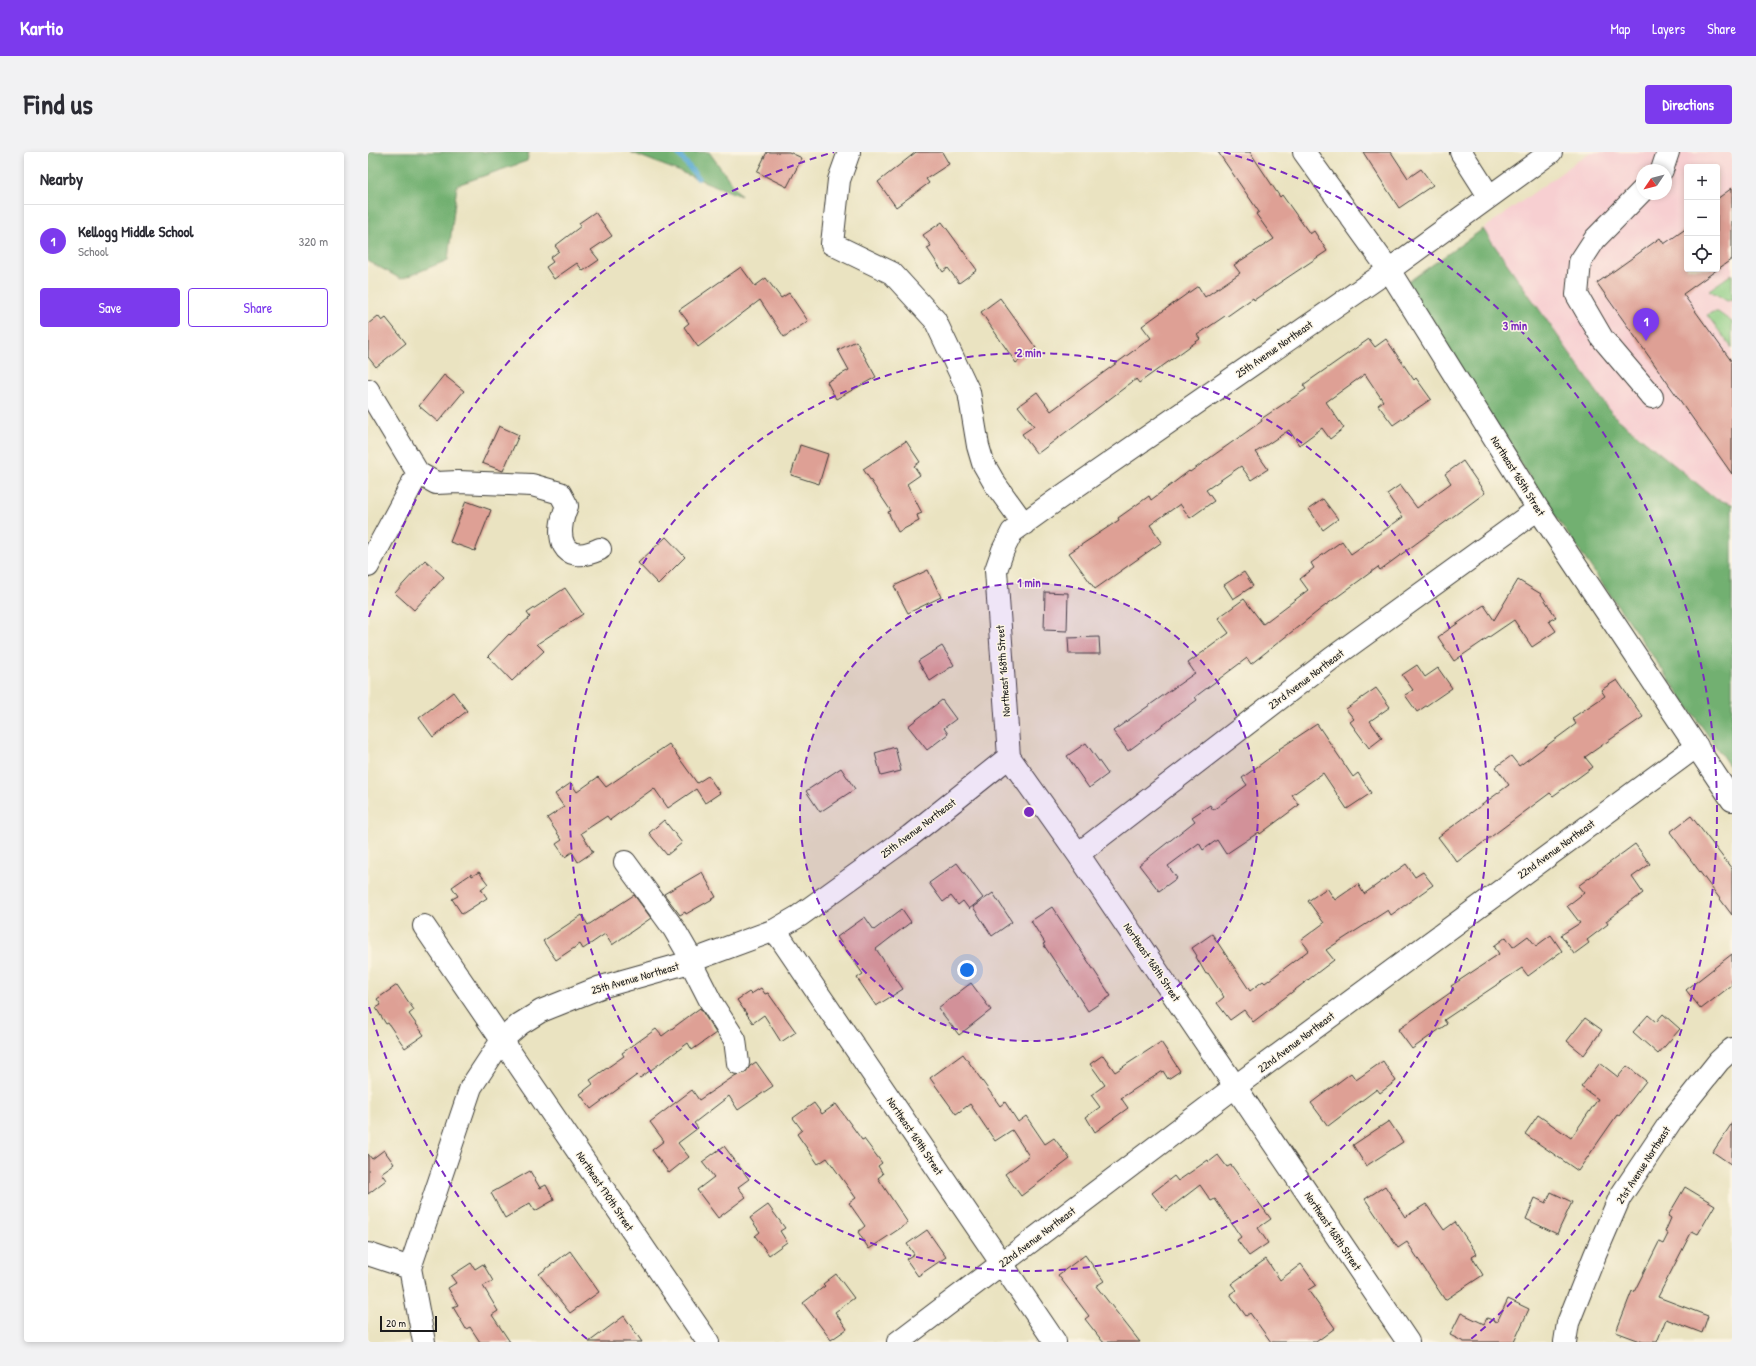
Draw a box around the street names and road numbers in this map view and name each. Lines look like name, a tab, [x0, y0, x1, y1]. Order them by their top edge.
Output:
street label: 25th Avenue Northeast	[1233, 317, 1315, 381]
street label: Northeast 165th Street	[1488, 433, 1548, 519]
street label: Northeast 168th Street	[993, 624, 1013, 717]
street label: 23rd Avenue Northeast	[1265, 646, 1347, 712]
street label: 25th Avenue Northeast	[878, 795, 959, 861]
street label: 22nd Avenue Northeast	[1515, 816, 1598, 882]
street label: Northeast 168th Street	[1121, 920, 1184, 1004]
street label: 25th Avenue Northeast	[589, 959, 681, 997]
street label: 22nd Avenue Northeast	[1255, 1009, 1337, 1075]
street label: Northeast 169th Street	[884, 1094, 946, 1178]
street label: 21st Avenue Northeast	[1613, 1123, 1673, 1206]
street label: Northeast 170th Street	[573, 1149, 637, 1234]
street label: Northeast 168th Street	[1302, 1189, 1365, 1273]
street label: 22nd Avenue Northeast	[996, 1204, 1078, 1270]

